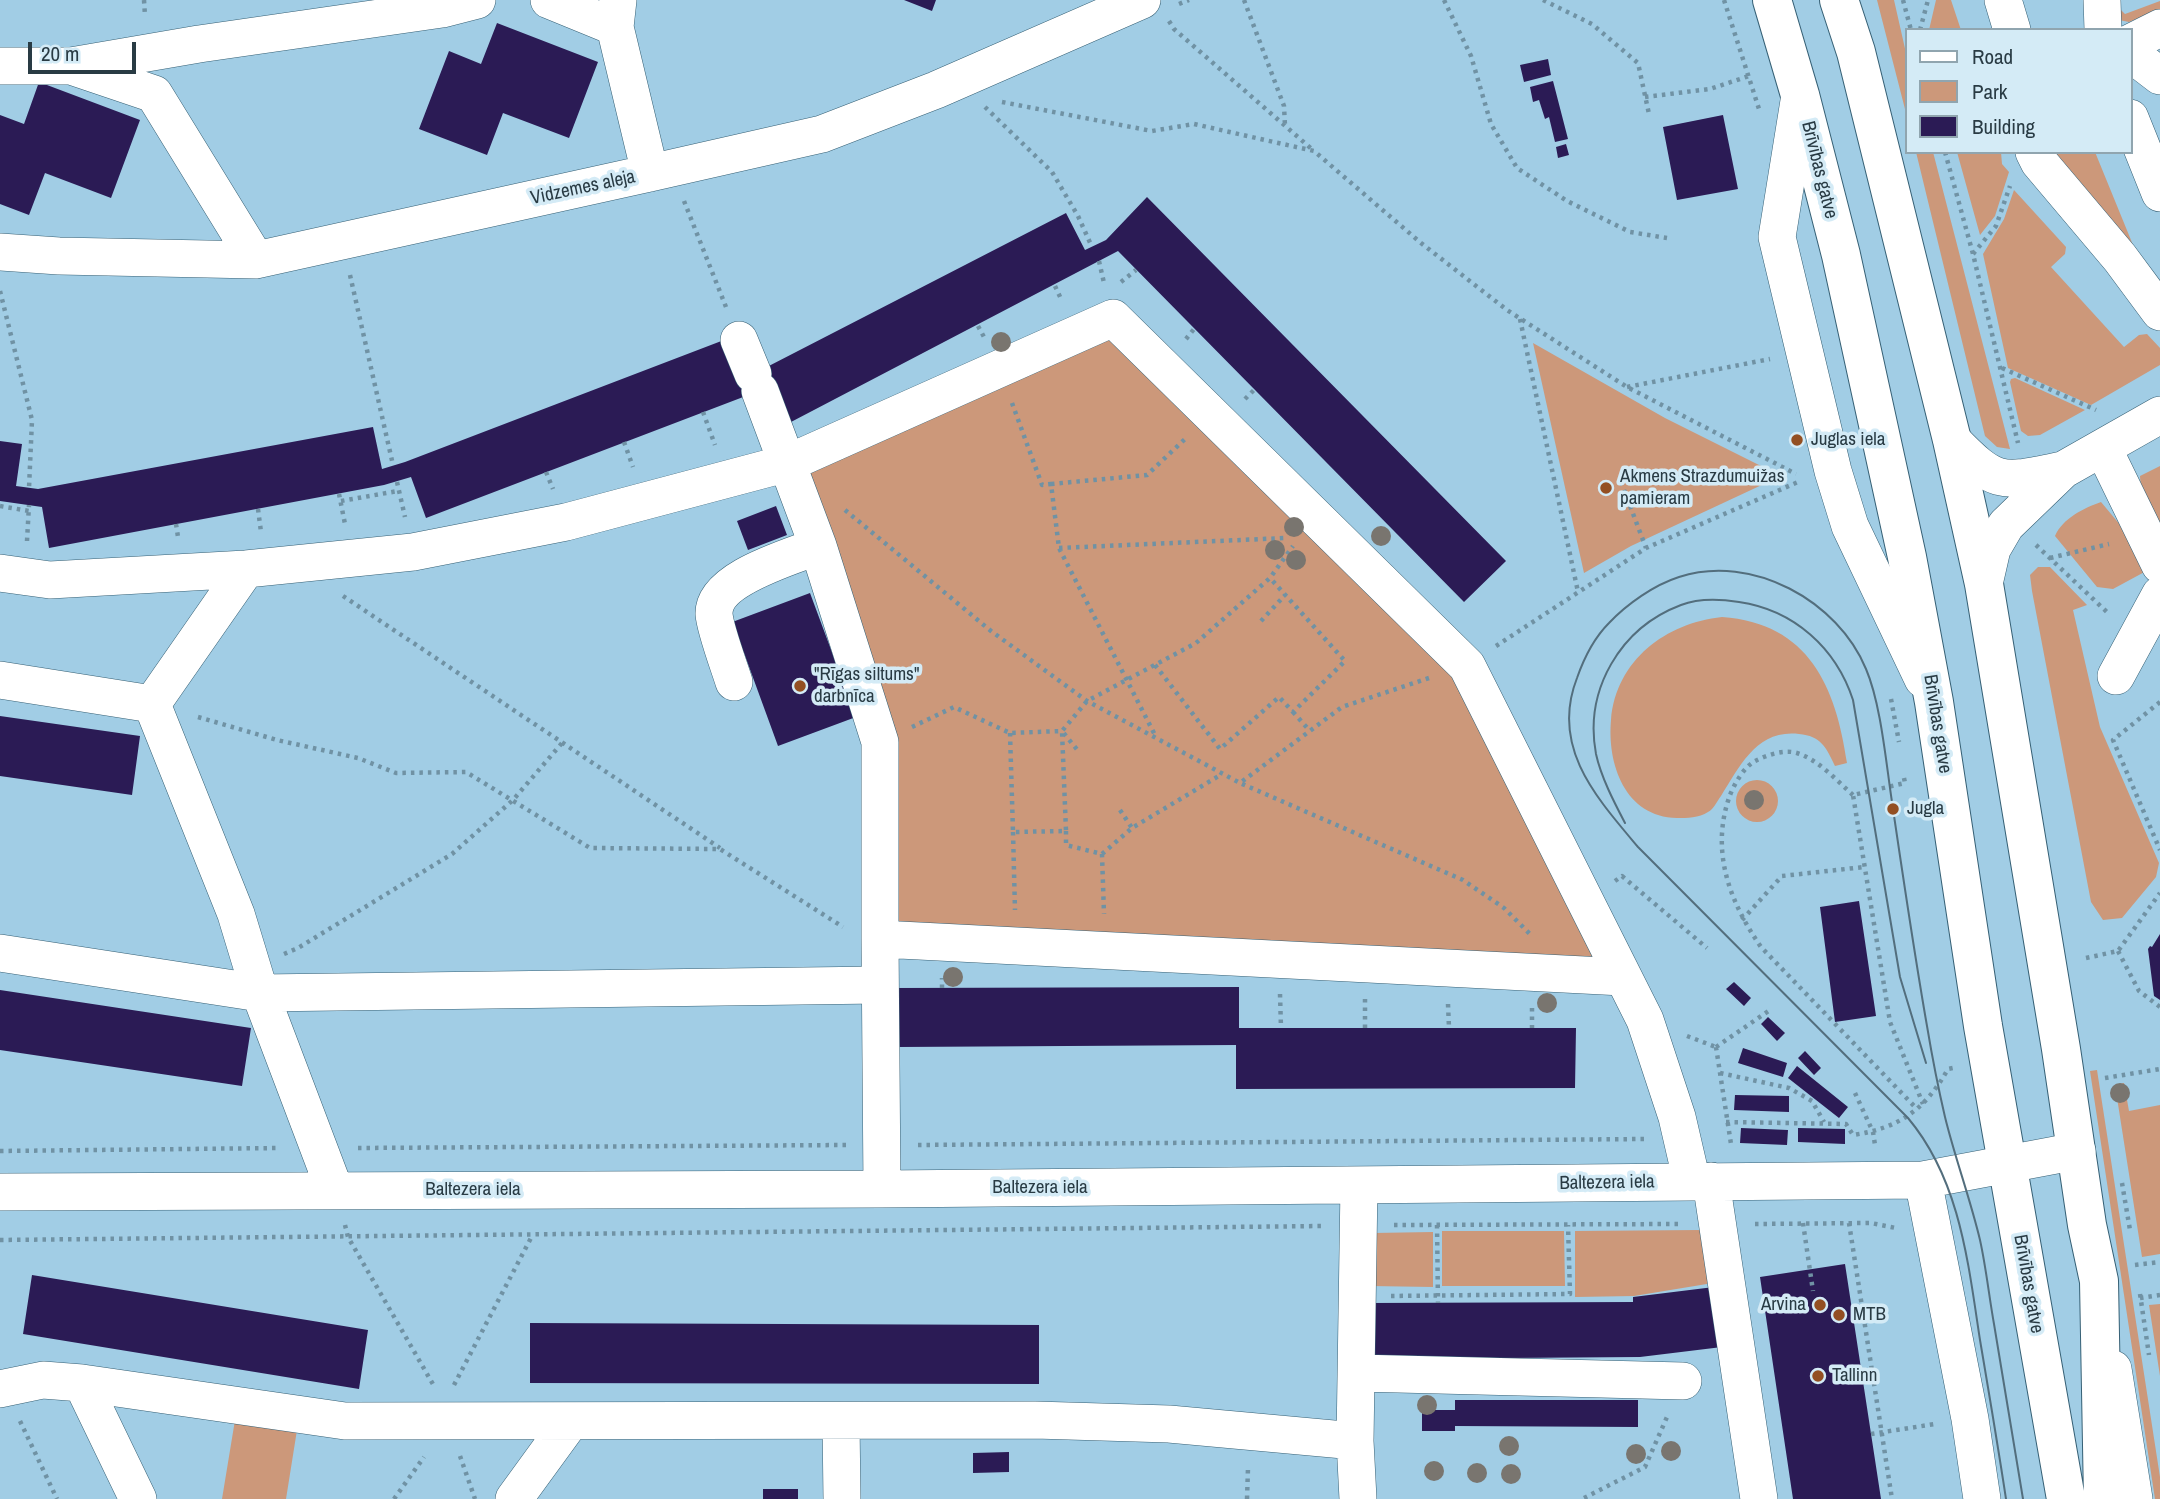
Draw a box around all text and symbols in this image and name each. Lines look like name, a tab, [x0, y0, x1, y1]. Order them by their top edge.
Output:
scale bar	[32, 28, 140, 72]
legend	[1904, 28, 2132, 154]
text: 20 m	[41, 39, 79, 68]
text: Road	[1972, 42, 2013, 71]
text: Park	[1972, 77, 2007, 106]
text: Building	[1972, 112, 2035, 141]
street label: Brīvības gatve	[1796, 119, 1842, 221]
street label: Vidzemes aleja	[529, 166, 637, 210]
place label: Juglas iela	[1811, 429, 1885, 451]
marker: Juglas iela	[1789, 432, 1805, 448]
place label: Akmens Strazdumuižas pamieram	[1620, 466, 1785, 510]
marker: Akmens Strazdumuižas pamieram	[1598, 480, 1614, 496]
place label: "Rīgas siltums" darbnīca	[814, 664, 919, 708]
street label: Brīvības gatve	[1918, 673, 1956, 775]
marker: "Rīgas siltums" darbnīca	[792, 678, 808, 694]
place label: Jugla	[1907, 798, 1944, 820]
marker: Jugla	[1885, 801, 1901, 817]
street label: Baltezera iela	[1559, 1171, 1655, 1195]
street label: Baltezera iela	[992, 1177, 1088, 1199]
street label: Baltezera iela	[425, 1179, 521, 1201]
street label: Brīvības gatve	[2008, 1233, 2048, 1335]
place label: Arvina	[1761, 1294, 1806, 1316]
marker: Arvina	[1812, 1297, 1828, 1313]
place label: MTB	[1853, 1304, 1886, 1326]
marker: MTB	[1831, 1307, 1847, 1323]
place label: Tallinn	[1832, 1365, 1877, 1387]
marker: Tallinn	[1810, 1368, 1826, 1384]

